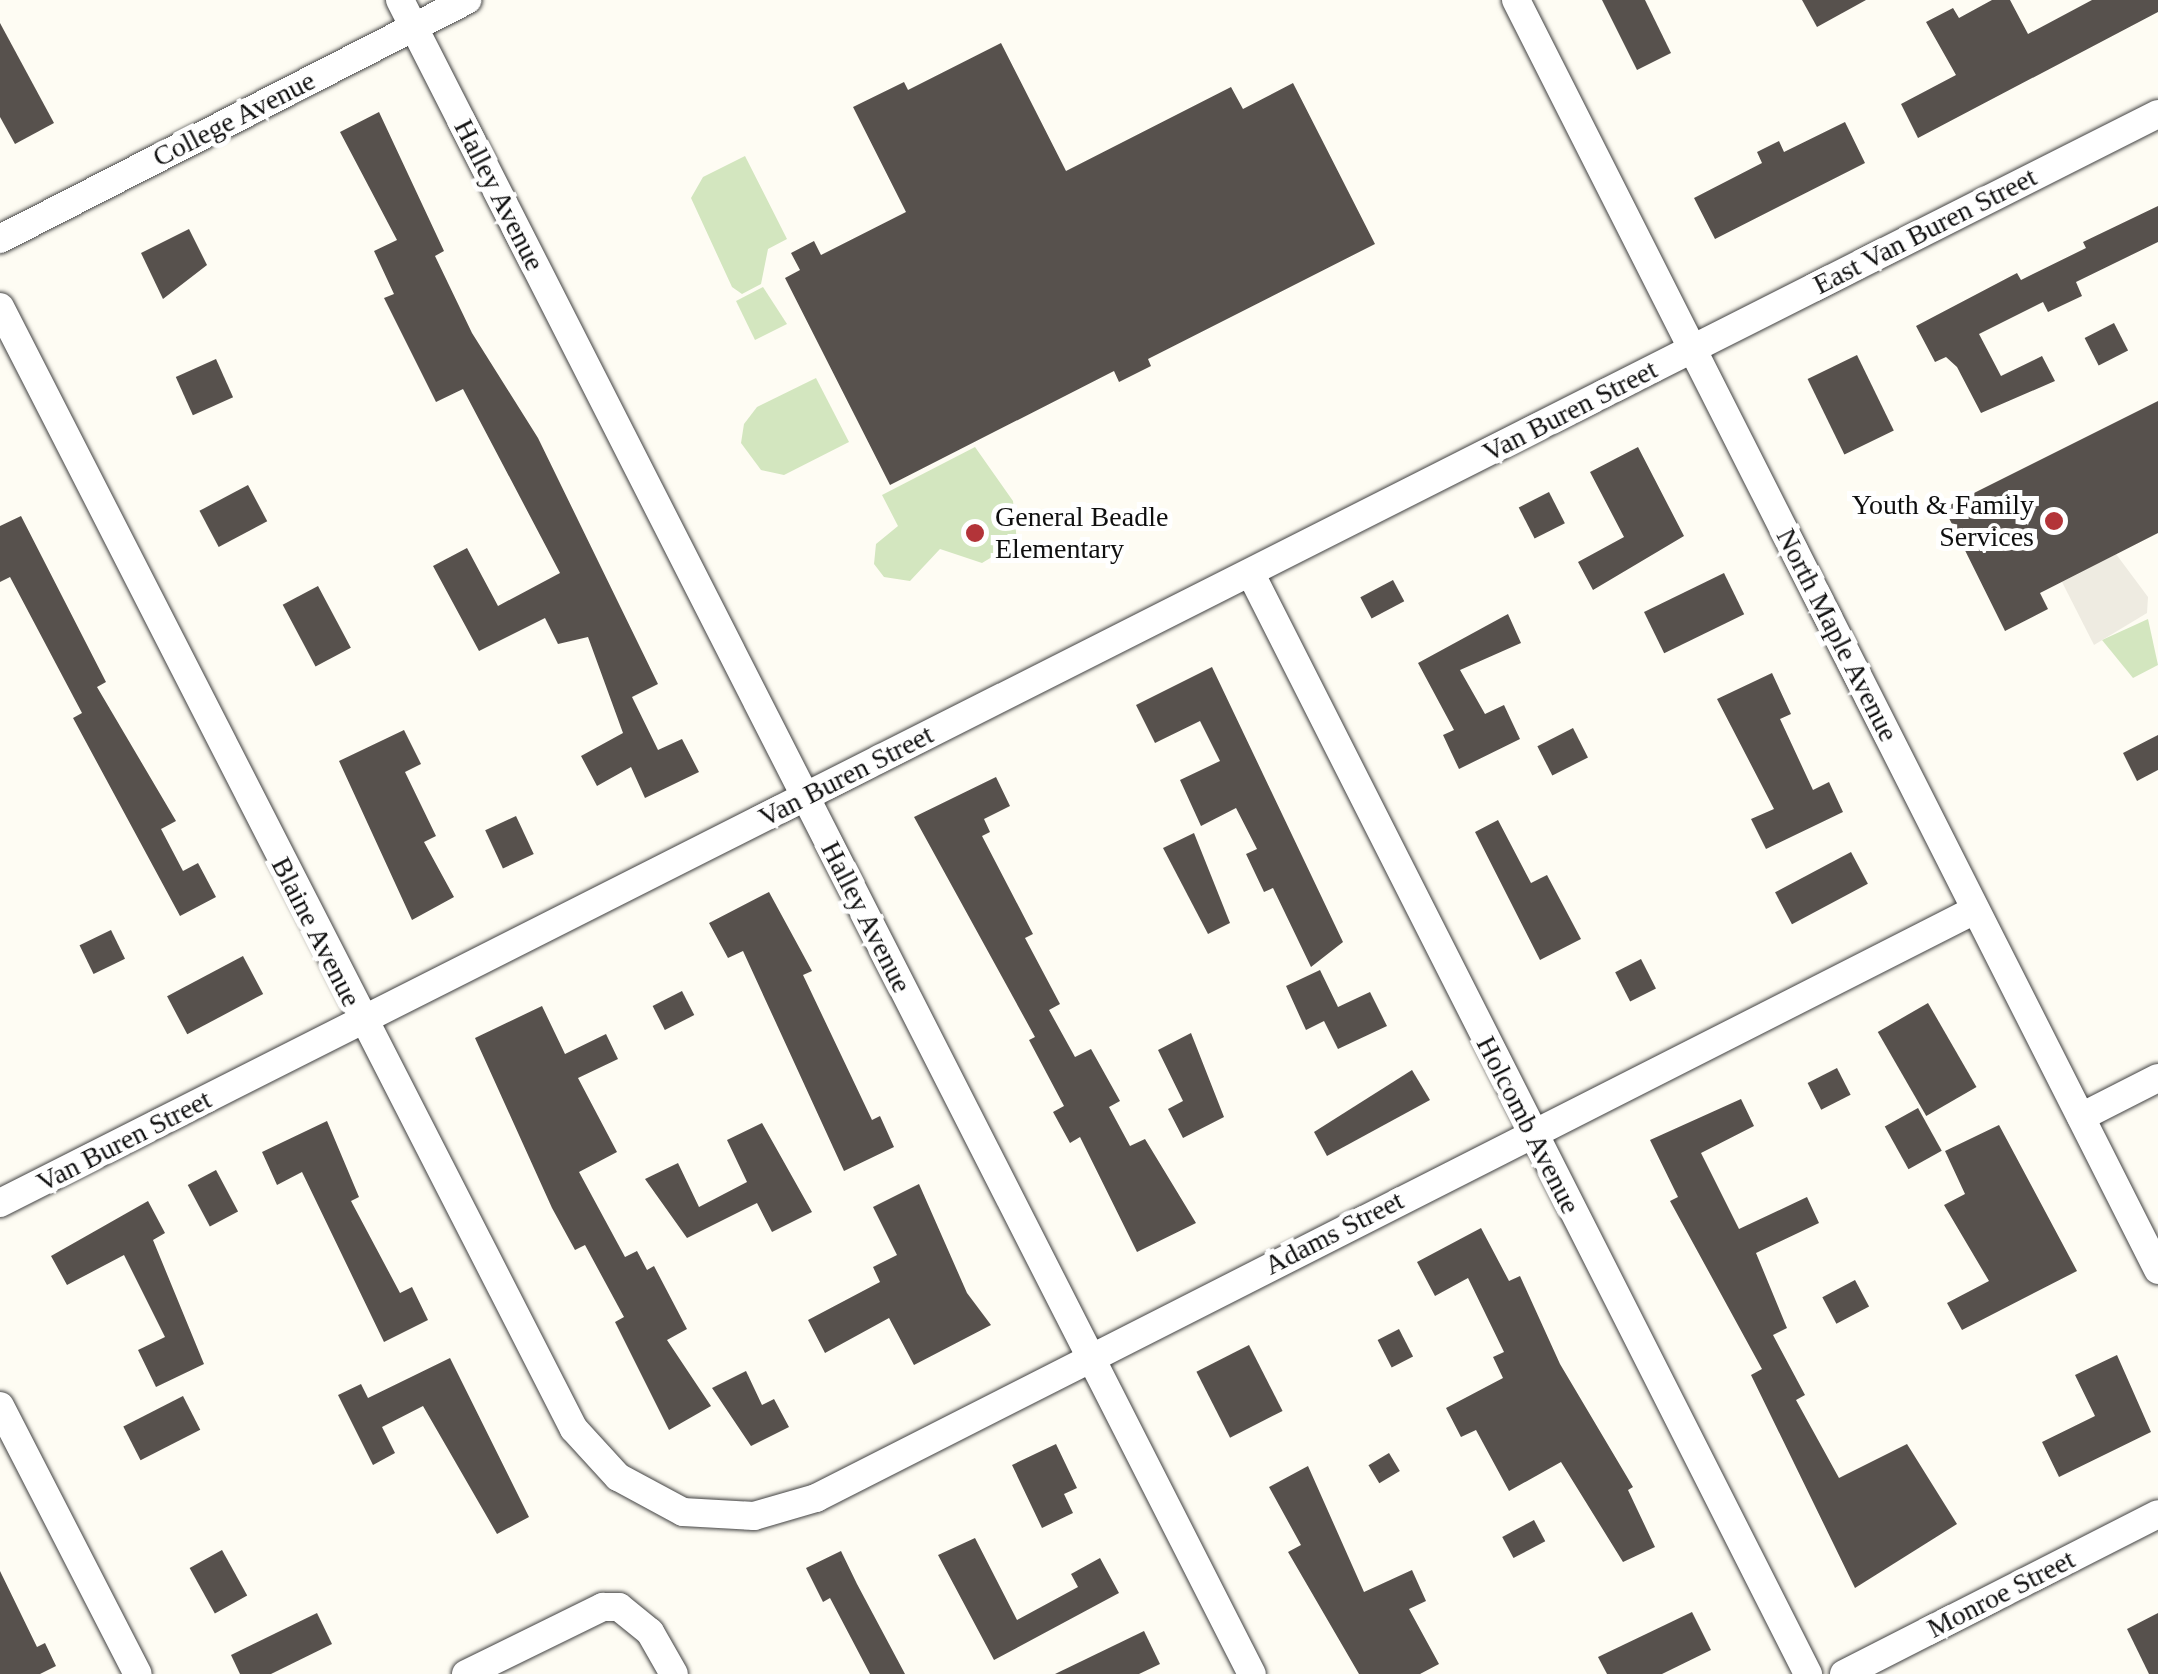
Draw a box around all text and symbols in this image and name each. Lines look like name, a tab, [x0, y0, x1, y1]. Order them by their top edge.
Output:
street label: College Avenue	[147, 63, 321, 175]
street label: Halley Avenue	[446, 113, 552, 277]
street label: East Van Buren Street	[1808, 160, 2042, 302]
street label: Van Buren Street	[1477, 353, 1663, 469]
place label: Youth & Family Services	[1852, 488, 2034, 554]
place label: General Beadle Elementary	[995, 500, 1168, 566]
marker: Youth & Family Services	[2043, 510, 2065, 532]
marker: General Beadle Elementary	[964, 522, 986, 544]
street label: North Maple Avenue	[1768, 522, 1906, 748]
street label: Van Buren Street	[753, 718, 939, 834]
street label: Halley Avenue	[813, 835, 919, 999]
street label: Blaine Avenue	[264, 851, 368, 1013]
street label: Holcomb Avenue	[1468, 1030, 1588, 1220]
street label: Van Buren Street	[31, 1083, 217, 1199]
street label: Adams Street	[1259, 1184, 1409, 1282]
street label: Monroe Street	[1922, 1542, 2080, 1646]

